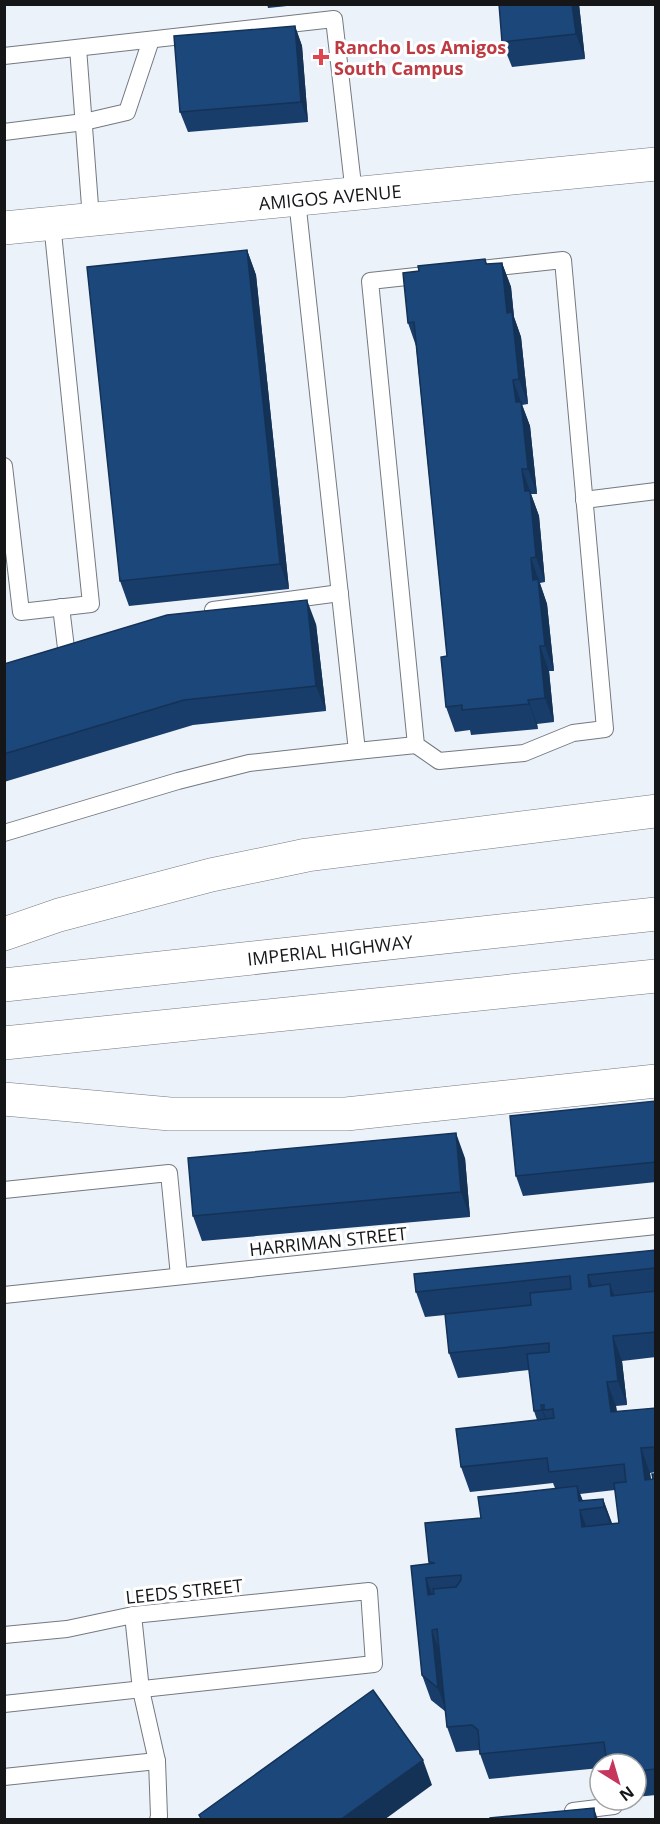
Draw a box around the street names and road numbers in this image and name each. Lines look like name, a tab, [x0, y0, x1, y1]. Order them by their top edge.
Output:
street label: AMIGOS AVENUE	[258, 179, 402, 215]
street label: IMPERIAL HIGHWAY	[246, 929, 415, 971]
street label: HARRIMAN STREET	[248, 1221, 408, 1261]
street label: LEEDS STREET	[124, 1573, 244, 1609]

